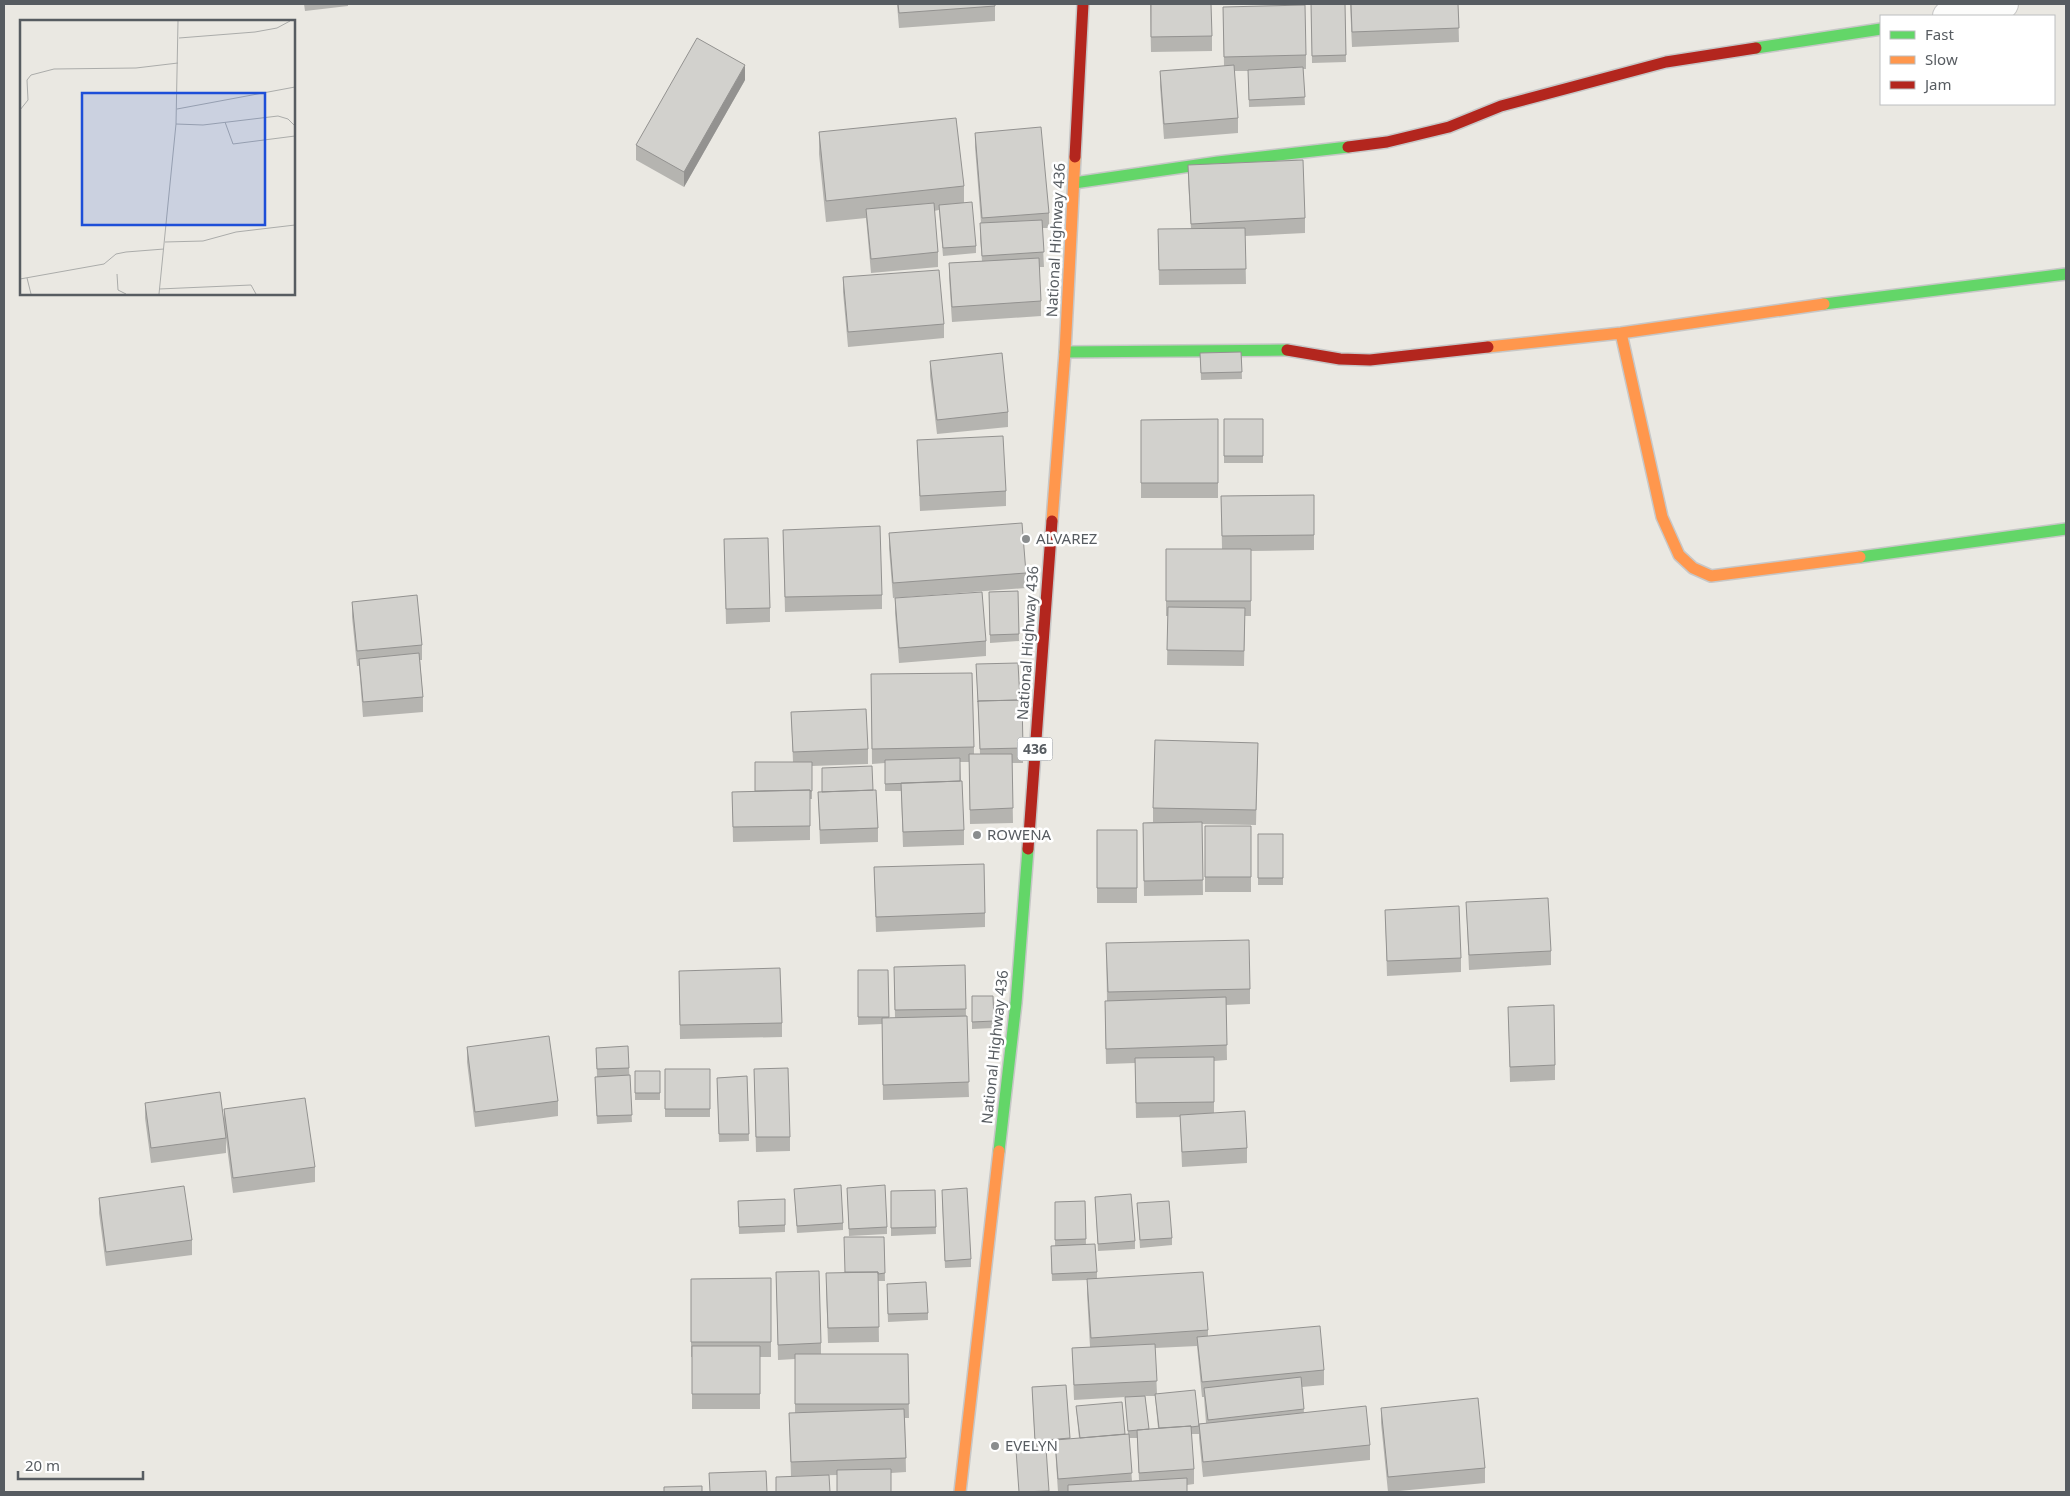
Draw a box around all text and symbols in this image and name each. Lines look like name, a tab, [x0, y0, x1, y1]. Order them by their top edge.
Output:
legend	[1880, 15, 2055, 105]
inset map	[20, 20, 295, 295]
text: Fast	[1925, 24, 1954, 44]
text: Slow	[1925, 49, 1958, 69]
text: Jam	[1923, 74, 1952, 94]
street label: National Highway 436	[1041, 162, 1069, 318]
place label: ALVAREZ	[1036, 528, 1097, 548]
marker: ALVAREZ	[1020, 533, 1032, 545]
street label: National Highway 436	[1012, 565, 1042, 721]
road number: 436	[1018, 738, 1052, 761]
place label: ROWENA	[987, 824, 1052, 844]
marker: ROWENA	[971, 829, 983, 841]
street label: National Highway 436	[976, 969, 1012, 1125]
place label: EVELYN	[1005, 1435, 1058, 1455]
marker: EVELYN	[989, 1440, 1001, 1452]
scale bar	[18, 1448, 142, 1480]
text: 20 m	[25, 1455, 60, 1475]

